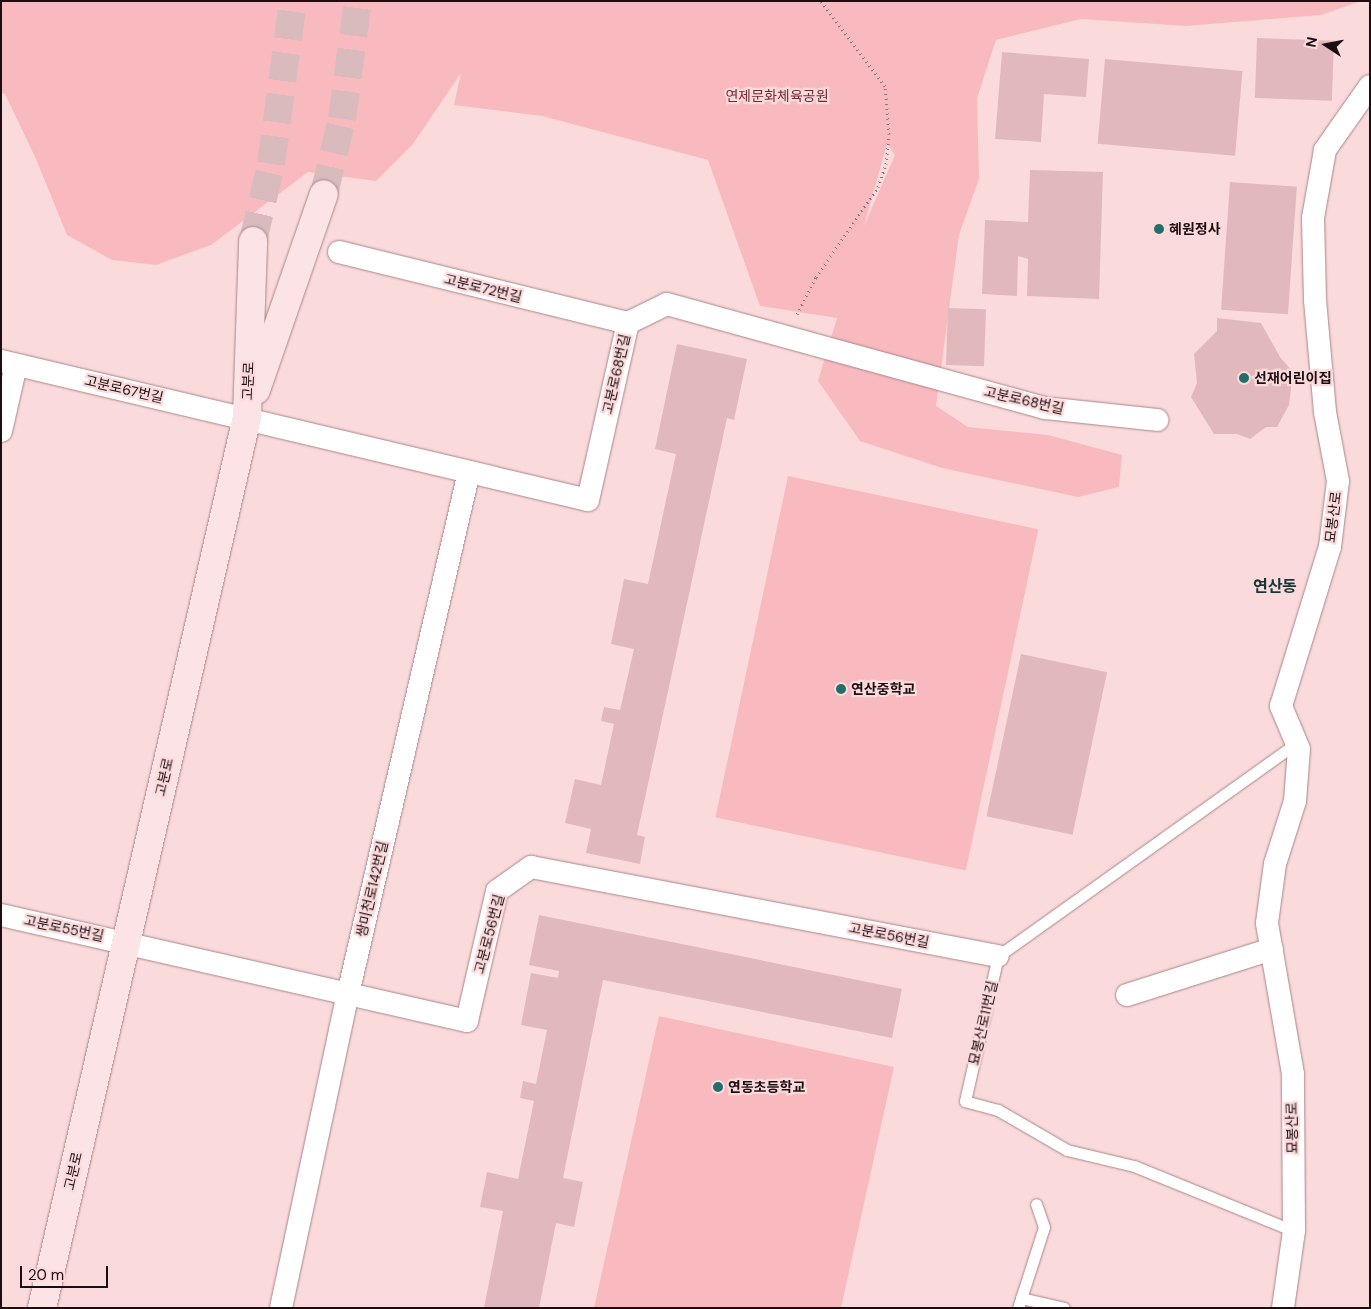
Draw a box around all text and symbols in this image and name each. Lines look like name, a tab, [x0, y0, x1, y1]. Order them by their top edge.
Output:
north arrow	[1301, 20, 1351, 70]
text: N	[1301, 35, 1321, 49]
park label: 연제문화체육공원	[725, 88, 829, 104]
place label: 혜원정사	[1169, 221, 1221, 237]
marker: 혜원정사	[1153, 223, 1165, 235]
street label: 고분로72번길	[442, 270, 524, 306]
street label: 고분로68번길	[599, 332, 633, 416]
street label: 고분로	[239, 361, 257, 401]
place label: 선재어린이집	[1254, 370, 1331, 386]
street label: 고분로67번길	[83, 372, 165, 406]
marker: 선재어린이집	[1238, 372, 1250, 384]
street label: 고분로68번길	[982, 383, 1066, 417]
street label: 묘봉산로	[1322, 490, 1344, 544]
district label: 연산동	[1253, 577, 1297, 597]
place label: 연산중학교	[851, 681, 915, 697]
marker: 연산중학교	[835, 683, 847, 695]
street label: 고분로	[151, 756, 177, 798]
street label: 쌍미천로142번길	[353, 839, 391, 939]
street label: 고분로56번길	[470, 892, 508, 976]
street label: 고분로55번길	[22, 911, 106, 945]
street label: 고분로56번길	[847, 919, 931, 951]
street label: 묘봉산로11번길	[965, 979, 1001, 1067]
place label: 연동초등학교	[728, 1079, 805, 1095]
marker: 연동초등학교	[712, 1081, 724, 1093]
street label: 묘봉산로	[1283, 1102, 1301, 1154]
street label: 고분로	[60, 1150, 86, 1192]
scale bar	[22, 1256, 110, 1288]
text: 20 m	[28, 1265, 64, 1285]

